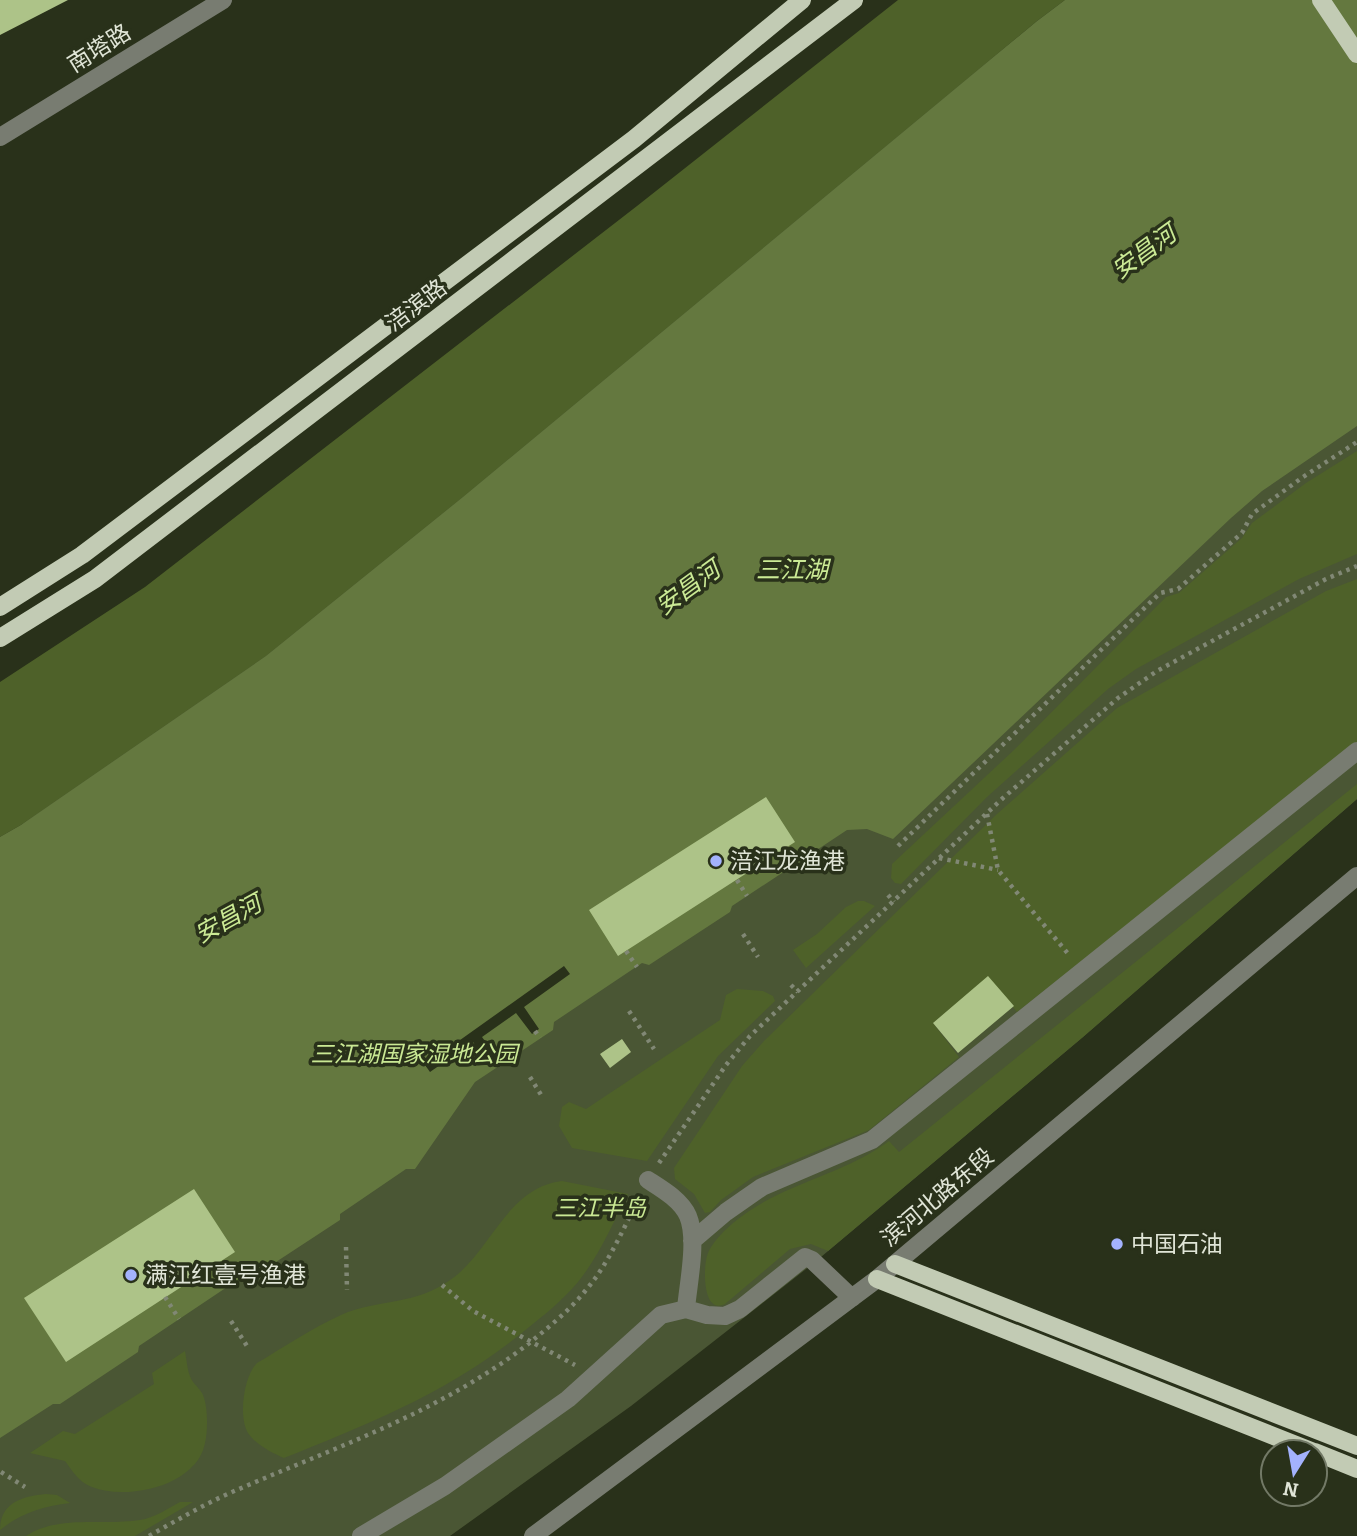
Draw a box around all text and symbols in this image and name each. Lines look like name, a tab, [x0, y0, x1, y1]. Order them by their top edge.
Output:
street label: 南塔路	[62, 18, 136, 78]
water label: 安昌河	[1107, 217, 1185, 284]
street label: 涪滨路	[380, 273, 452, 337]
water label: 安昌河	[651, 553, 729, 620]
water label: 三江湖	[756, 556, 832, 584]
place label: 涪江龙渔港	[730, 847, 845, 875]
marker: 涪江龙渔港	[708, 853, 724, 869]
water label: 安昌河	[190, 887, 270, 949]
park label: 三江湖国家湿地公园	[311, 1040, 521, 1068]
street label: 滨河北路东段	[875, 1142, 999, 1252]
park label: 三江半岛	[554, 1194, 647, 1222]
place label: 中国石油	[1131, 1230, 1223, 1258]
marker: 中国石油	[1109, 1236, 1125, 1252]
place label: 满江红壹号渔港	[145, 1261, 306, 1289]
marker: 满江红壹号渔港	[123, 1267, 139, 1283]
north arrow	[1259, 1438, 1329, 1508]
text: N	[1281, 1476, 1300, 1502]

